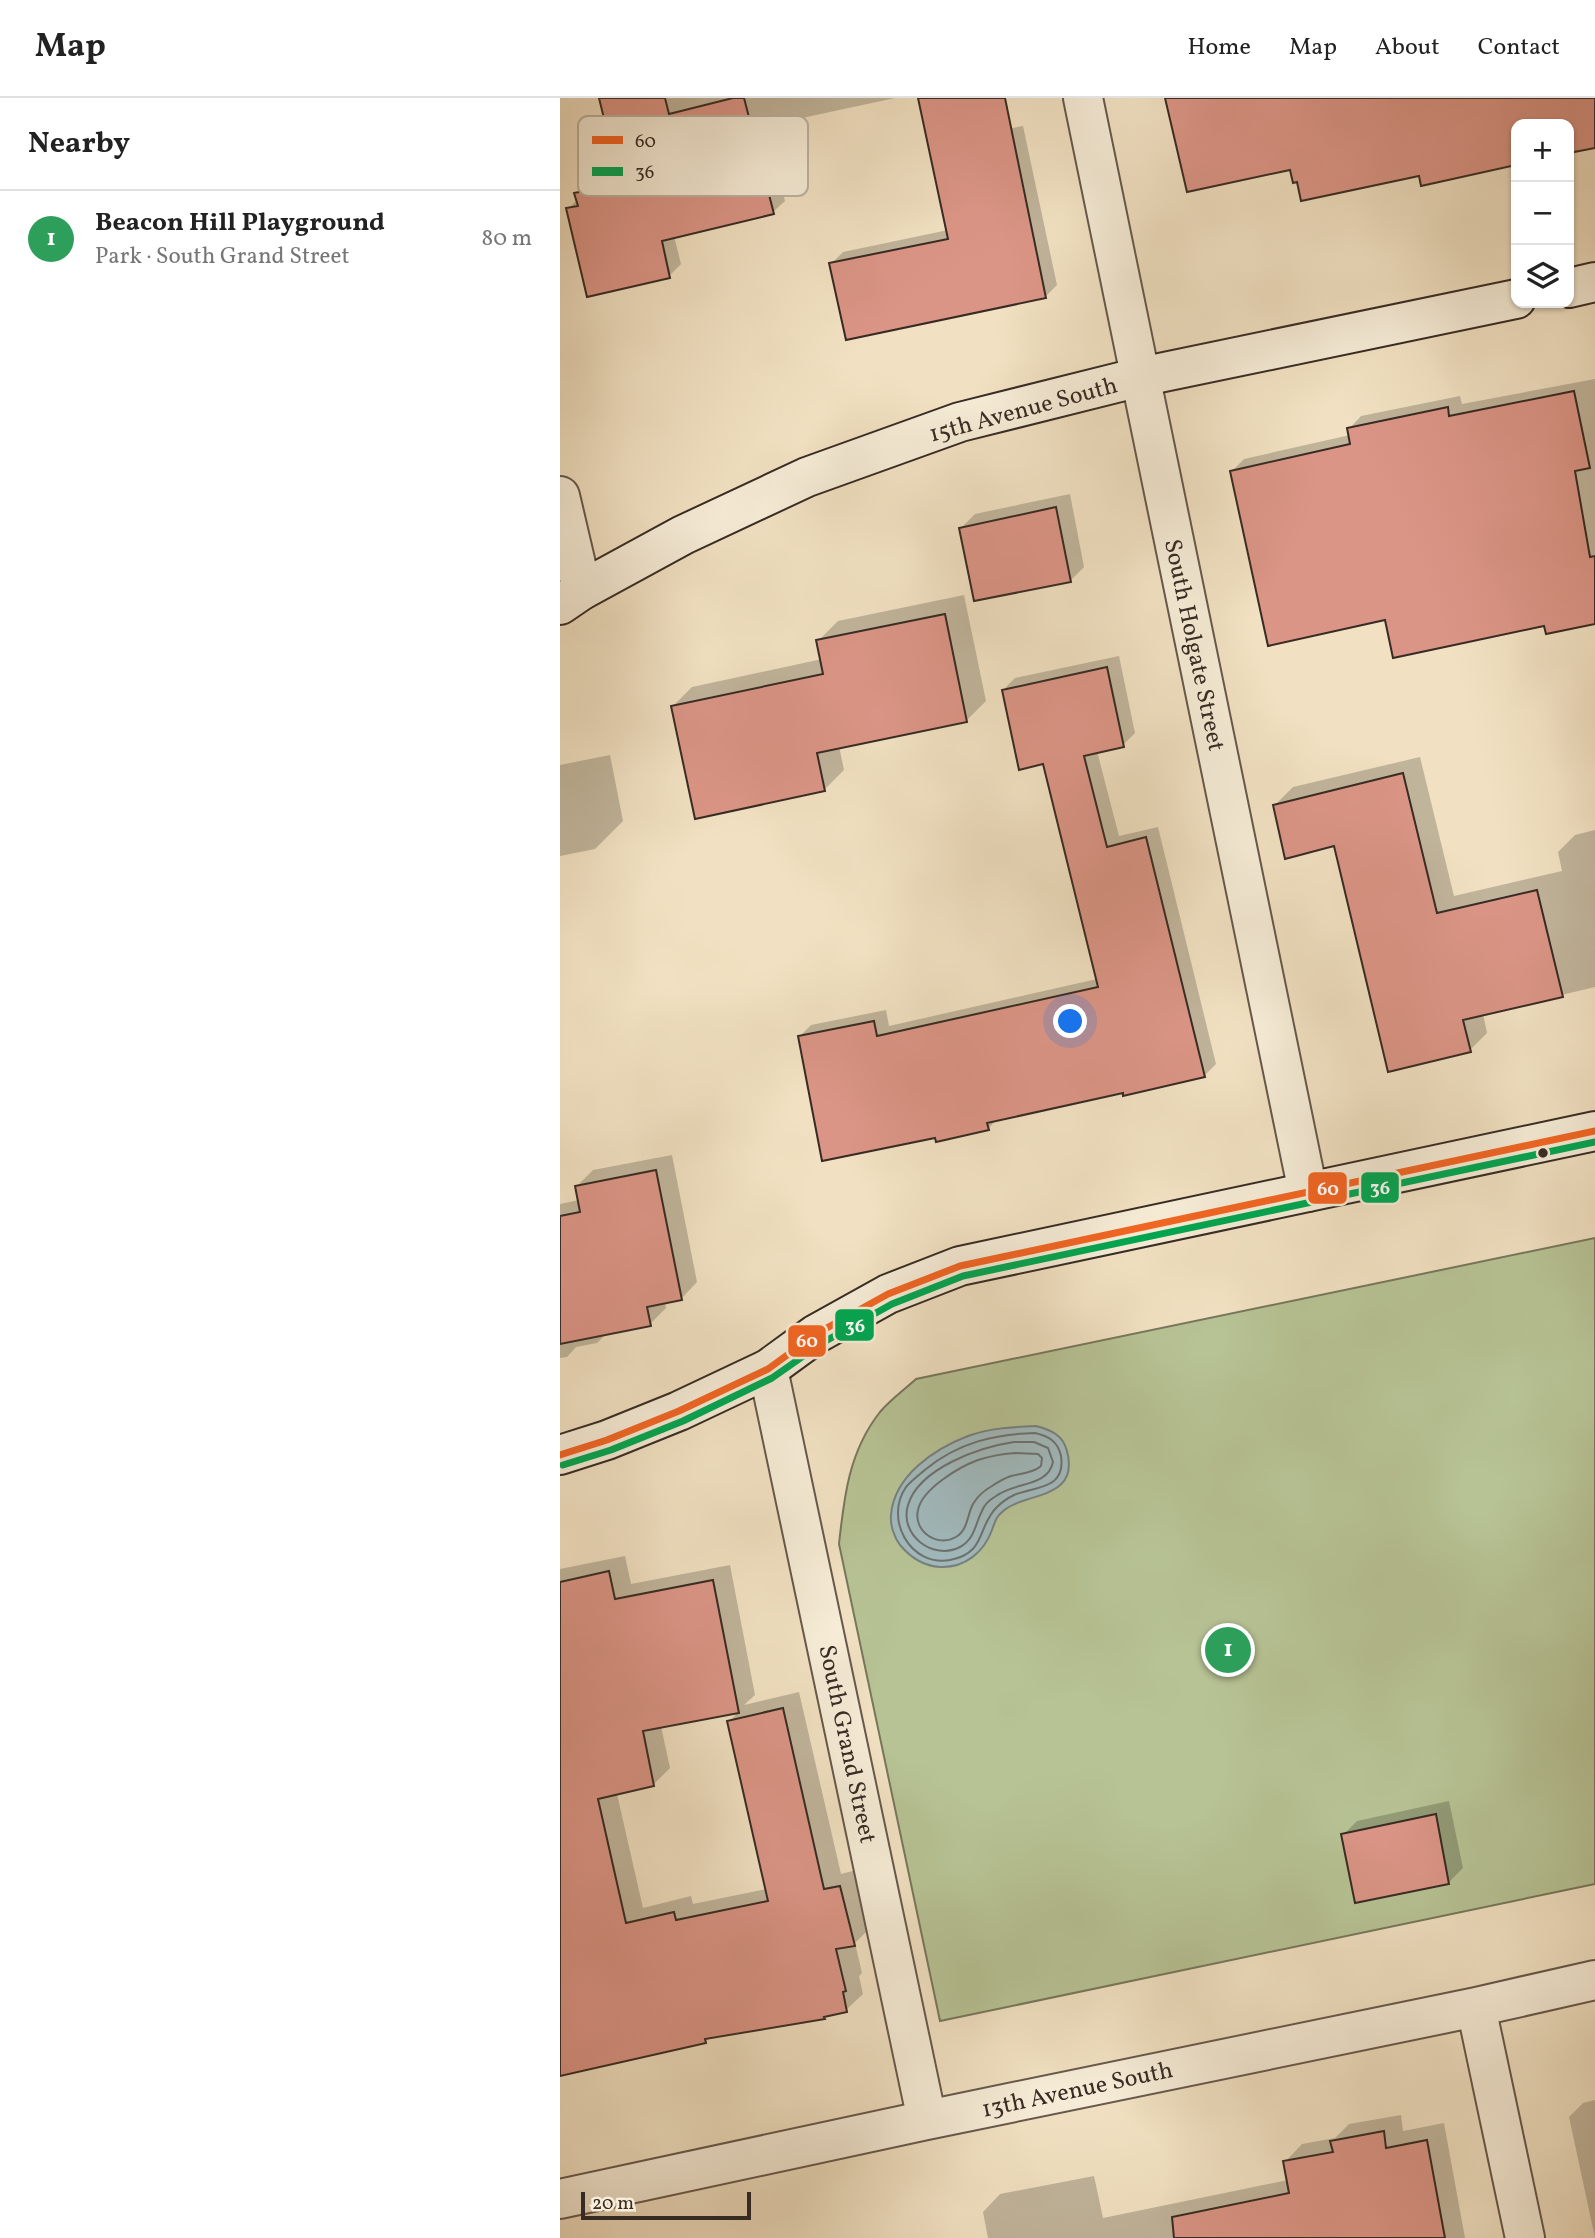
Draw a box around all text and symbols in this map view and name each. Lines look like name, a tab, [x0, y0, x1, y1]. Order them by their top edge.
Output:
text: Map	[35, 25, 106, 71]
text: Home	[1187, 31, 1251, 65]
text: Map	[1289, 31, 1337, 65]
text: About	[1375, 31, 1440, 65]
text: Contact	[1478, 31, 1560, 65]
legend	[578, 116, 808, 196]
map controls	[1511, 119, 1574, 308]
button: +	[1511, 119, 1574, 182]
text: Nearby	[28, 123, 130, 165]
text: 60	[635, 129, 656, 155]
text: 36	[635, 160, 654, 186]
button: −	[1511, 182, 1574, 245]
text: Beacon Hill Playground	[95, 205, 385, 241]
text: 1	[46, 223, 56, 255]
text: 80 m	[482, 223, 532, 255]
text: Park · South Grand Street	[95, 241, 349, 273]
button: layers	[1511, 245, 1574, 308]
street label: 15th Avenue South	[925, 369, 1122, 452]
street label: South Holgate Street	[1154, 536, 1232, 755]
your location	[1053, 1004, 1087, 1038]
unlabelled marker	[1536, 1146, 1550, 1160]
line badge: 60	[1307, 1171, 1348, 1205]
line badge: 36	[1360, 1171, 1400, 1204]
text: 36	[1370, 1176, 1390, 1202]
text: 60	[1317, 1177, 1339, 1203]
line badge: 36	[834, 1308, 875, 1342]
text: 36	[845, 1314, 865, 1340]
line badge: 60	[787, 1324, 827, 1358]
text: 60	[796, 1329, 818, 1355]
pin: 1	[1205, 1624, 1251, 1676]
street label: South Grand Street	[808, 1642, 884, 1847]
street label: 13th Avenue South	[979, 2054, 1176, 2128]
scale bar	[581, 2189, 751, 2221]
text: 20 m	[592, 2191, 634, 2217]

